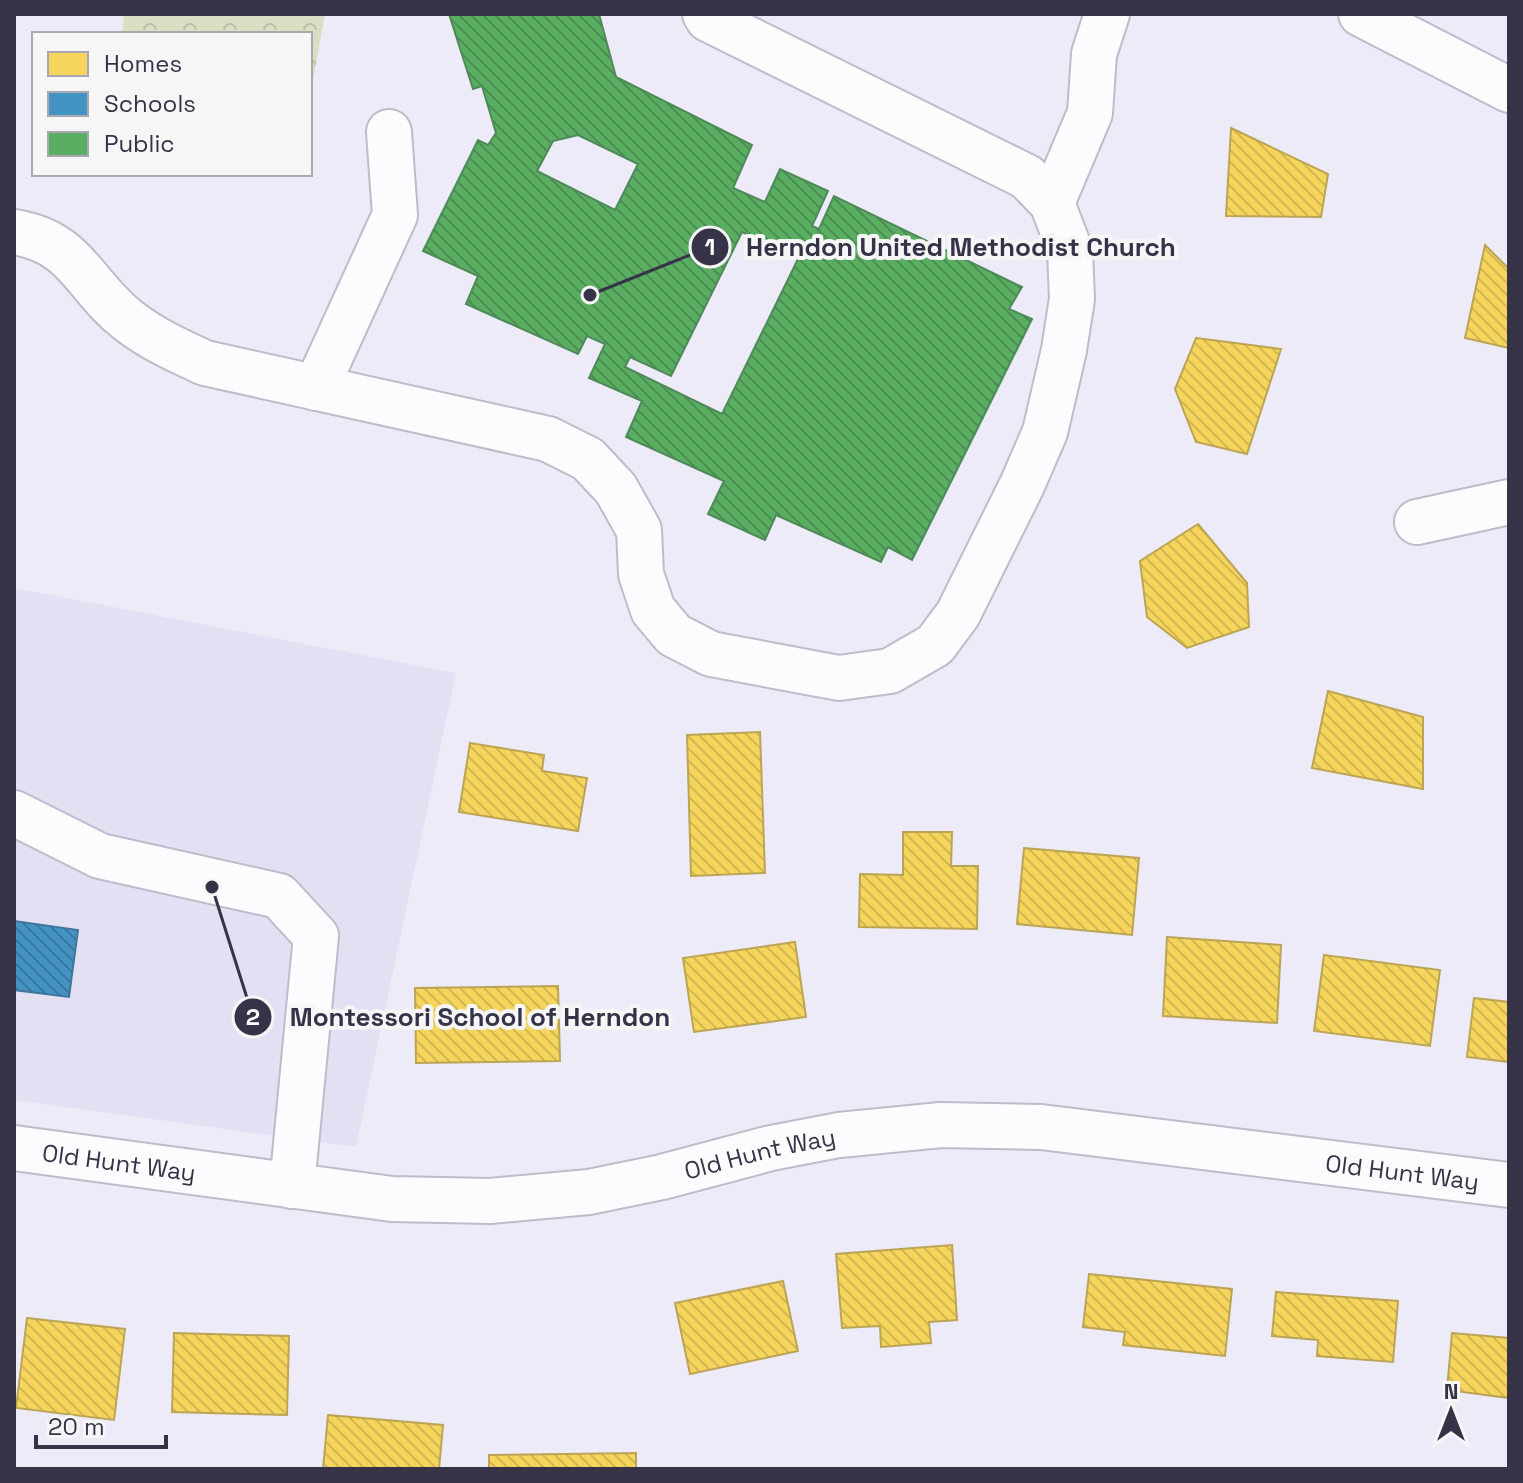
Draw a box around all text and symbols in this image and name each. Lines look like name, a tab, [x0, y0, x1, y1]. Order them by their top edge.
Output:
legend	[32, 32, 312, 176]
text: Homes	[104, 48, 182, 79]
text: Schools	[104, 88, 196, 119]
text: Public	[104, 128, 175, 159]
callout: Herndon United Methodist Church	[690, 222, 1192, 272]
text: Herndon United Methodist Church	[746, 230, 1176, 264]
text: 1	[705, 231, 715, 262]
callout: Montessori School of Herndon	[233, 992, 686, 1042]
text: Montessori School of Herndon	[290, 1000, 670, 1034]
text: 2	[246, 1001, 260, 1032]
street label: Old Hunt Way	[681, 1121, 838, 1186]
street label: Old Hunt Way	[40, 1136, 198, 1188]
street label: Old Hunt Way	[1324, 1147, 1481, 1197]
north arrow	[1411, 1371, 1491, 1451]
text: N	[1444, 1377, 1458, 1405]
scale bar	[36, 1399, 166, 1449]
text: 20 m	[48, 1411, 105, 1442]

